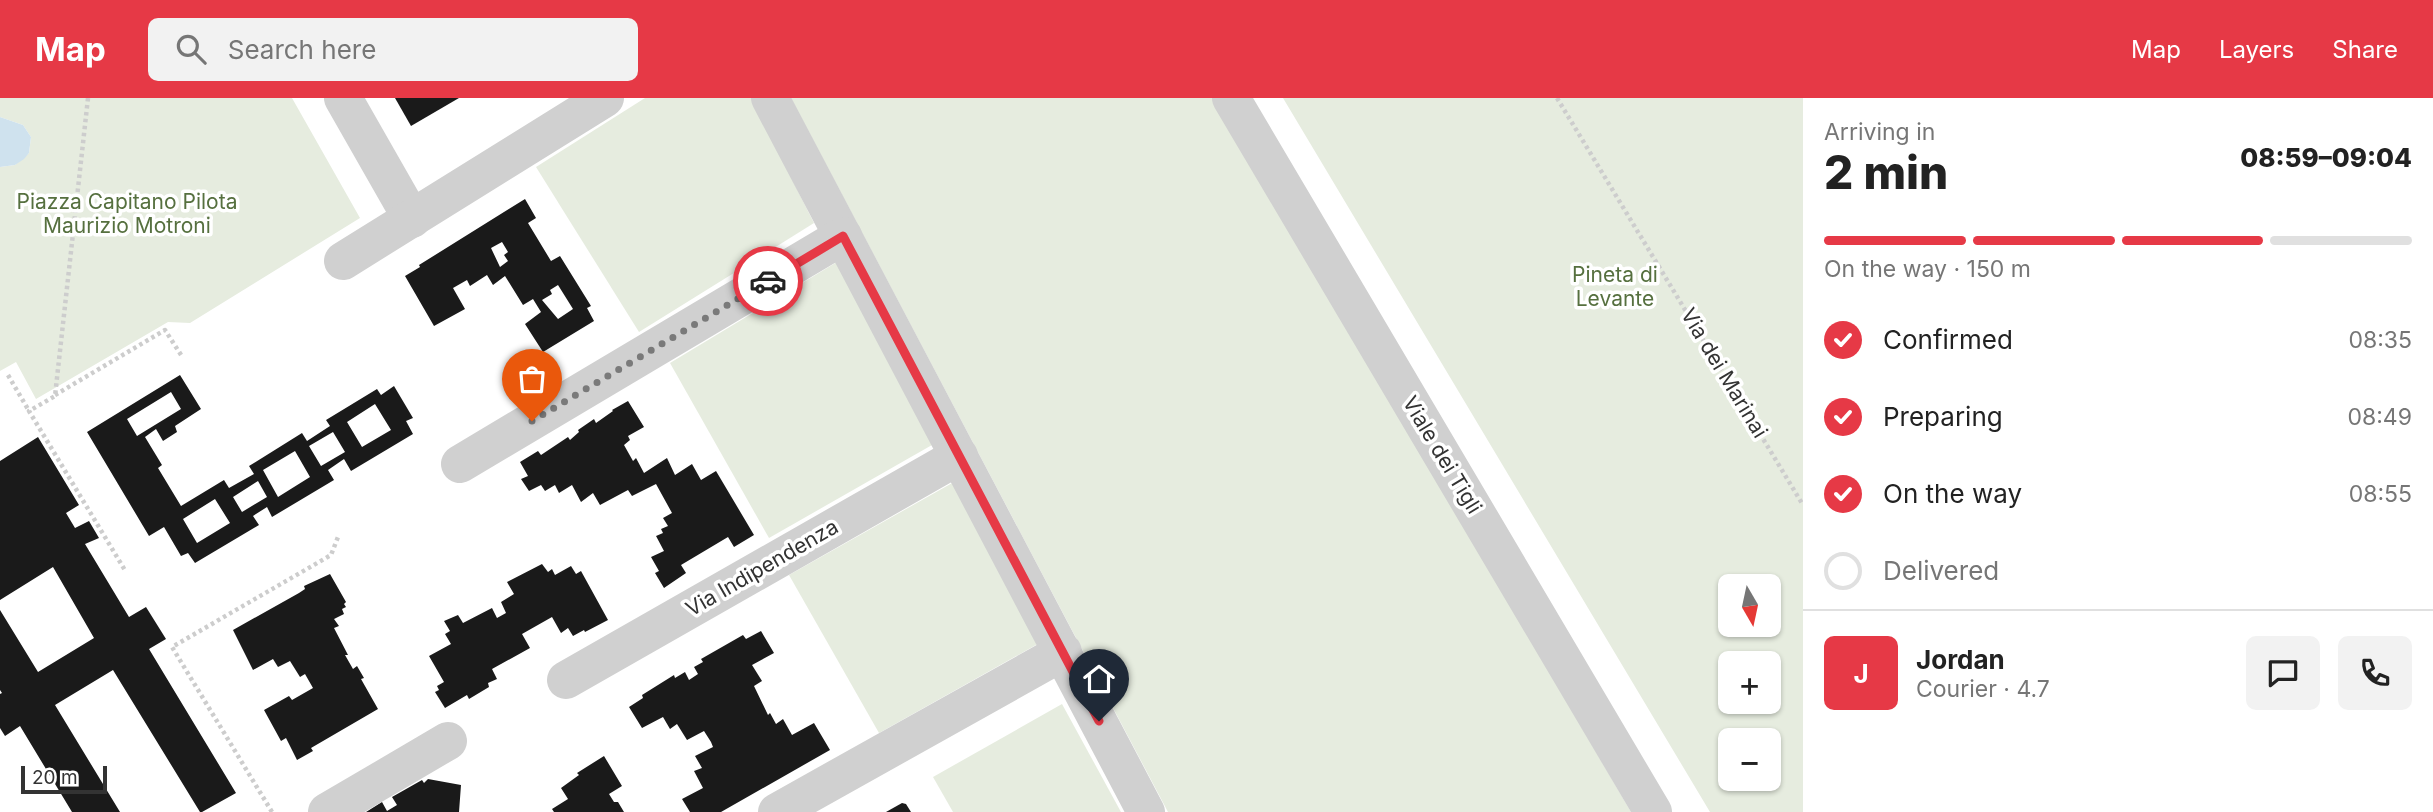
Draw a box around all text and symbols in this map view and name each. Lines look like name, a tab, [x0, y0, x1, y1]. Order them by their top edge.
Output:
search box	[148, 18, 638, 81]
text: Map	[35, 29, 106, 69]
icon: search	[172, 30, 210, 68]
text: Search here	[228, 34, 376, 65]
text: Map	[2131, 35, 2181, 64]
text: Layers	[2219, 35, 2294, 64]
text: Share	[2332, 35, 2398, 64]
text: Arriving in	[1824, 118, 1935, 146]
text: 08:59–09:04	[2240, 142, 2412, 173]
text: 2 min	[1824, 144, 1948, 200]
park label: Piazza Capitano Pilota Maurizio Motroni	[17, 189, 237, 238]
courier	[733, 246, 803, 316]
text: On the way · 150 m	[1824, 255, 2031, 283]
icon: car	[749, 262, 787, 300]
park label: Pineta di Levante	[1572, 262, 1658, 311]
street label: Via dei Marinai	[1676, 303, 1773, 442]
icon: check	[1824, 321, 1862, 359]
text: Confirmed	[1883, 324, 2013, 355]
text: 08:35	[2348, 326, 2412, 354]
pin	[502, 349, 562, 421]
icon: bag	[513, 360, 551, 398]
street label: Viale dei Tigli	[1398, 392, 1487, 518]
icon: check	[1824, 398, 1862, 436]
text: Preparing	[1883, 401, 2003, 432]
text: 08:49	[2348, 403, 2412, 431]
icon: check	[1824, 475, 1862, 513]
text: On the way	[1883, 478, 2022, 509]
text: 08:55	[2349, 480, 2412, 508]
street label: Via Indipendenza	[681, 514, 842, 621]
text: Delivered	[1883, 555, 1999, 586]
north arrow	[1718, 574, 1782, 637]
map controls	[1718, 574, 1781, 791]
button: chat	[2246, 636, 2320, 710]
button: phone	[2338, 636, 2412, 710]
text: Jordan	[1916, 644, 2005, 675]
pin	[1069, 649, 1129, 721]
button: +	[1718, 651, 1781, 714]
text: J	[1853, 658, 1869, 689]
icon: home	[1080, 660, 1118, 698]
text: Courier · 4.7	[1916, 675, 2050, 703]
button: −	[1718, 728, 1781, 791]
scale bar	[21, 763, 107, 795]
text: 20 m	[32, 766, 78, 789]

